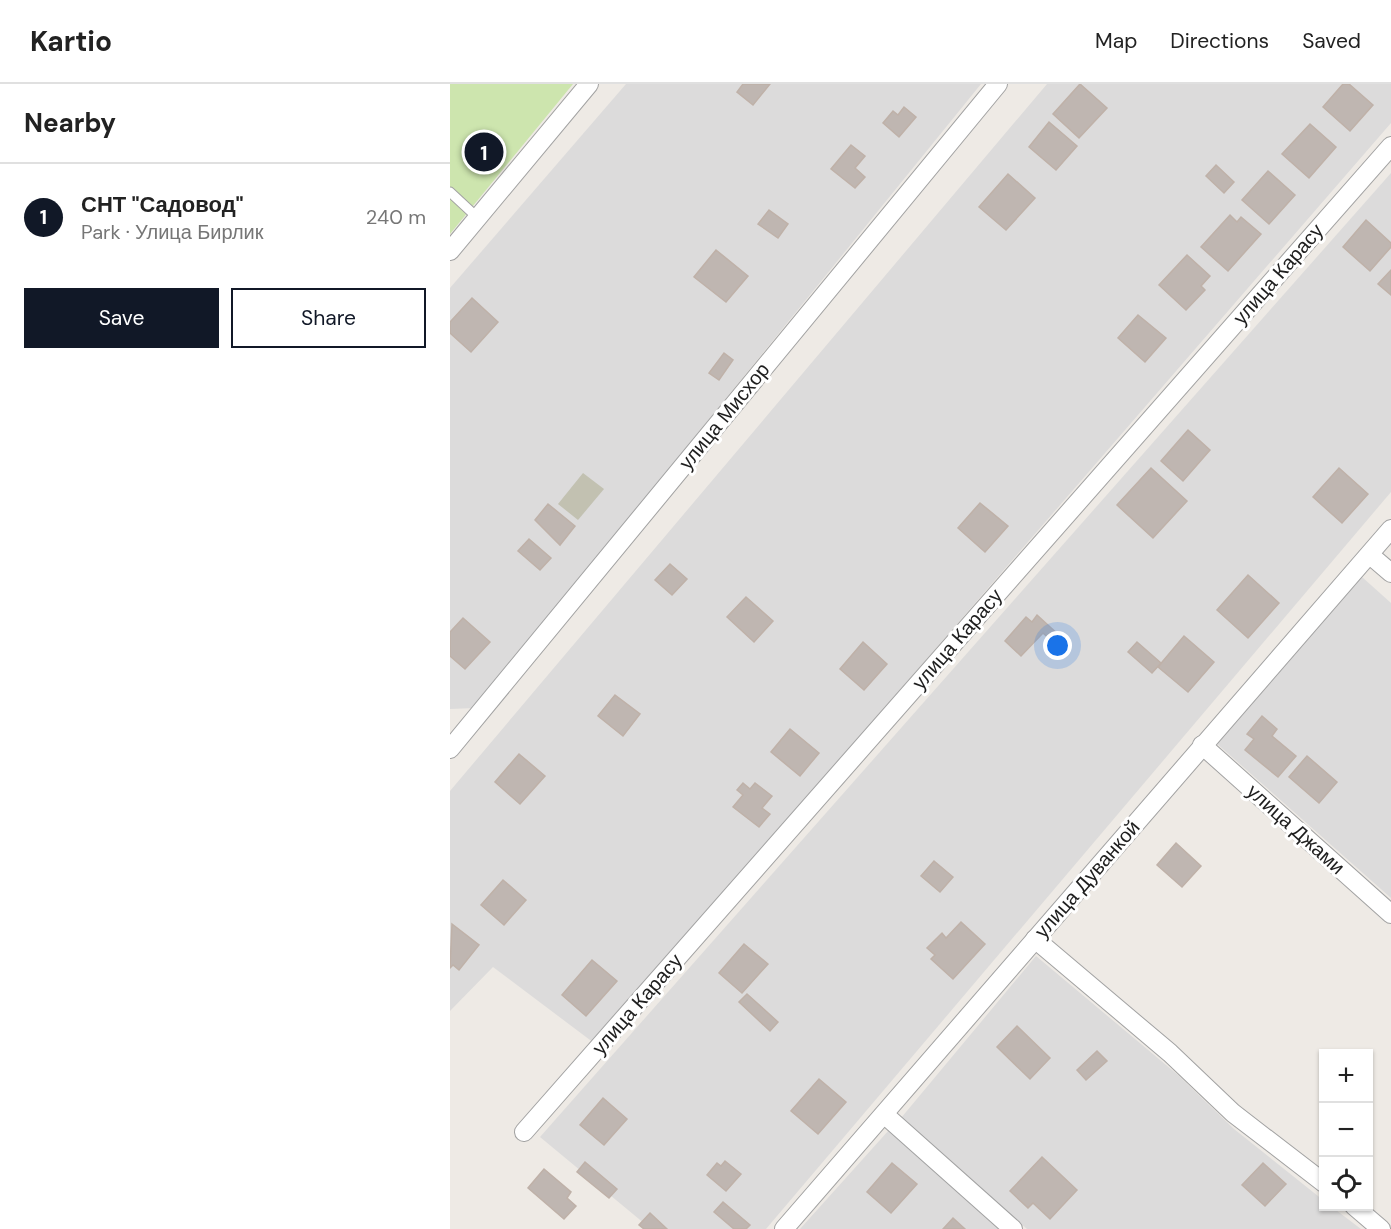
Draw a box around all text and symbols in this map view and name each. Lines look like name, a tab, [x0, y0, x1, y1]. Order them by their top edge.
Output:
text: Kartio	[30, 23, 112, 60]
text: Map	[1095, 27, 1137, 55]
text: Directions	[1170, 27, 1269, 55]
text: Saved	[1302, 27, 1361, 55]
text: Nearby	[24, 106, 116, 140]
pin: 1	[465, 130, 504, 174]
text: СНТ "Садовод"	[81, 190, 244, 219]
text: 1	[40, 204, 47, 230]
text: 240 m	[366, 204, 426, 230]
street label: улица Карасу	[1227, 218, 1329, 330]
text: Park · Улица Бирлик	[81, 219, 264, 245]
button: Save	[24, 288, 219, 348]
button: Share	[231, 288, 426, 348]
street label: улица Мисхор	[673, 357, 775, 475]
street label: улица Карасу	[906, 583, 1008, 695]
your location	[1043, 631, 1072, 660]
street label: улица Джами	[1241, 778, 1351, 880]
street label: улица Дуванкой	[1029, 815, 1145, 943]
street label: улица Карасу	[586, 948, 688, 1060]
map controls	[1319, 1049, 1373, 1211]
button: +	[1319, 1049, 1373, 1103]
button: −	[1319, 1103, 1373, 1157]
button: locate	[1319, 1157, 1373, 1211]

